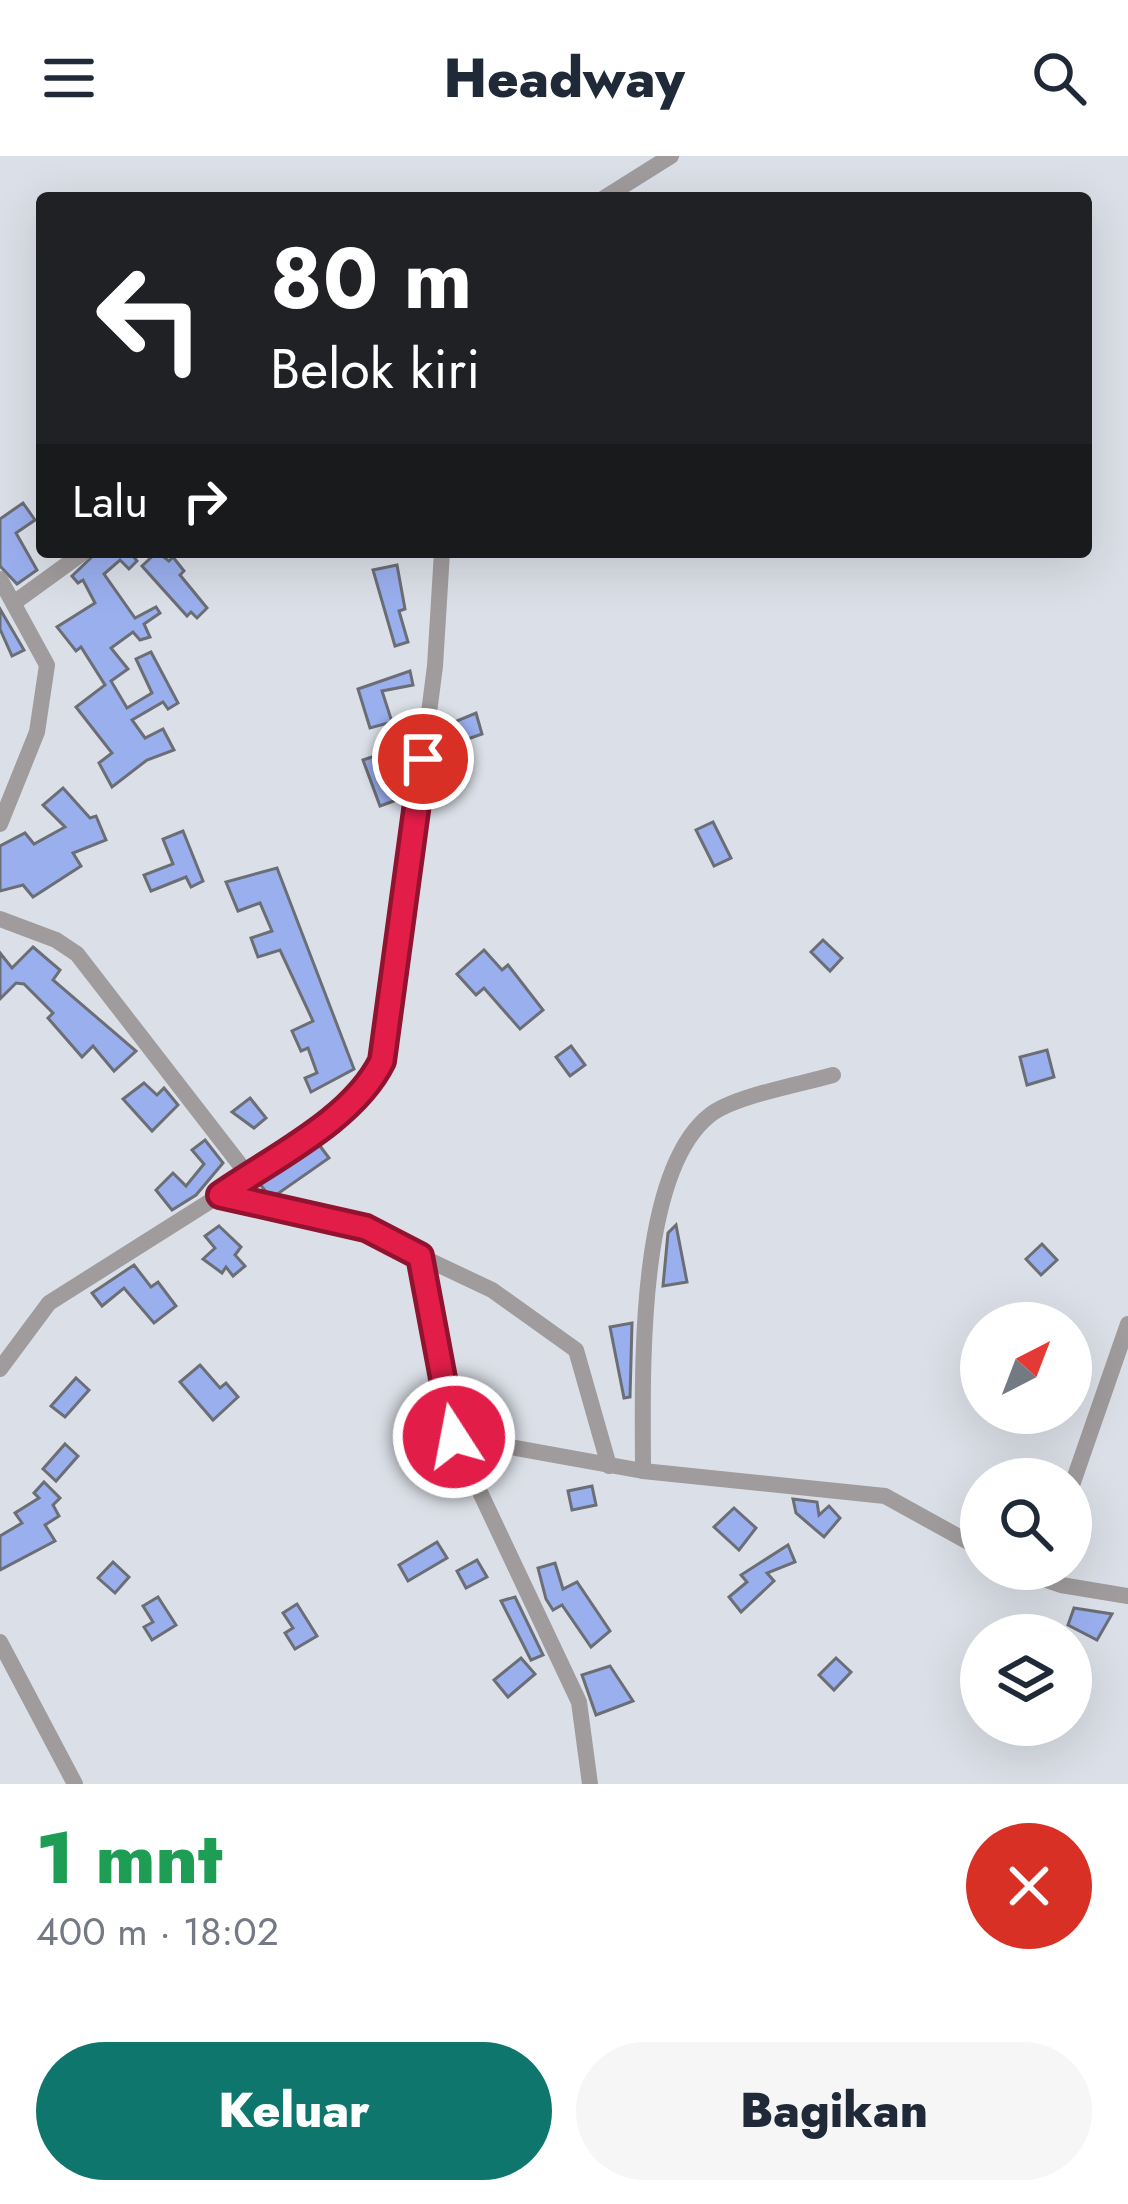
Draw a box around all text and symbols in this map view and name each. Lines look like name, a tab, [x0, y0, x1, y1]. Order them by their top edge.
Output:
text: Headway	[443, 39, 685, 117]
icon: menu	[36, 45, 102, 111]
icon: search	[1026, 45, 1092, 111]
text: 80 m	[270, 218, 472, 340]
icon: left	[72, 240, 228, 396]
text: Belok kiri	[270, 330, 480, 408]
icon: right	[172, 468, 238, 534]
text: Lalu	[72, 469, 148, 534]
pin	[372, 708, 474, 810]
icon: arrive	[390, 726, 456, 792]
north arrow	[960, 1302, 1092, 1434]
map controls	[960, 1302, 1092, 1746]
position arrow	[391, 1374, 517, 1500]
button: search	[960, 1458, 1092, 1590]
button: layers	[960, 1614, 1092, 1746]
text: 1 mnt	[36, 1806, 222, 1910]
button: close	[966, 1823, 1092, 1949]
text: 400 m · 18:02	[36, 1903, 279, 1960]
button: Keluar	[36, 2042, 552, 2180]
button: Bagikan	[576, 2042, 1092, 2180]

